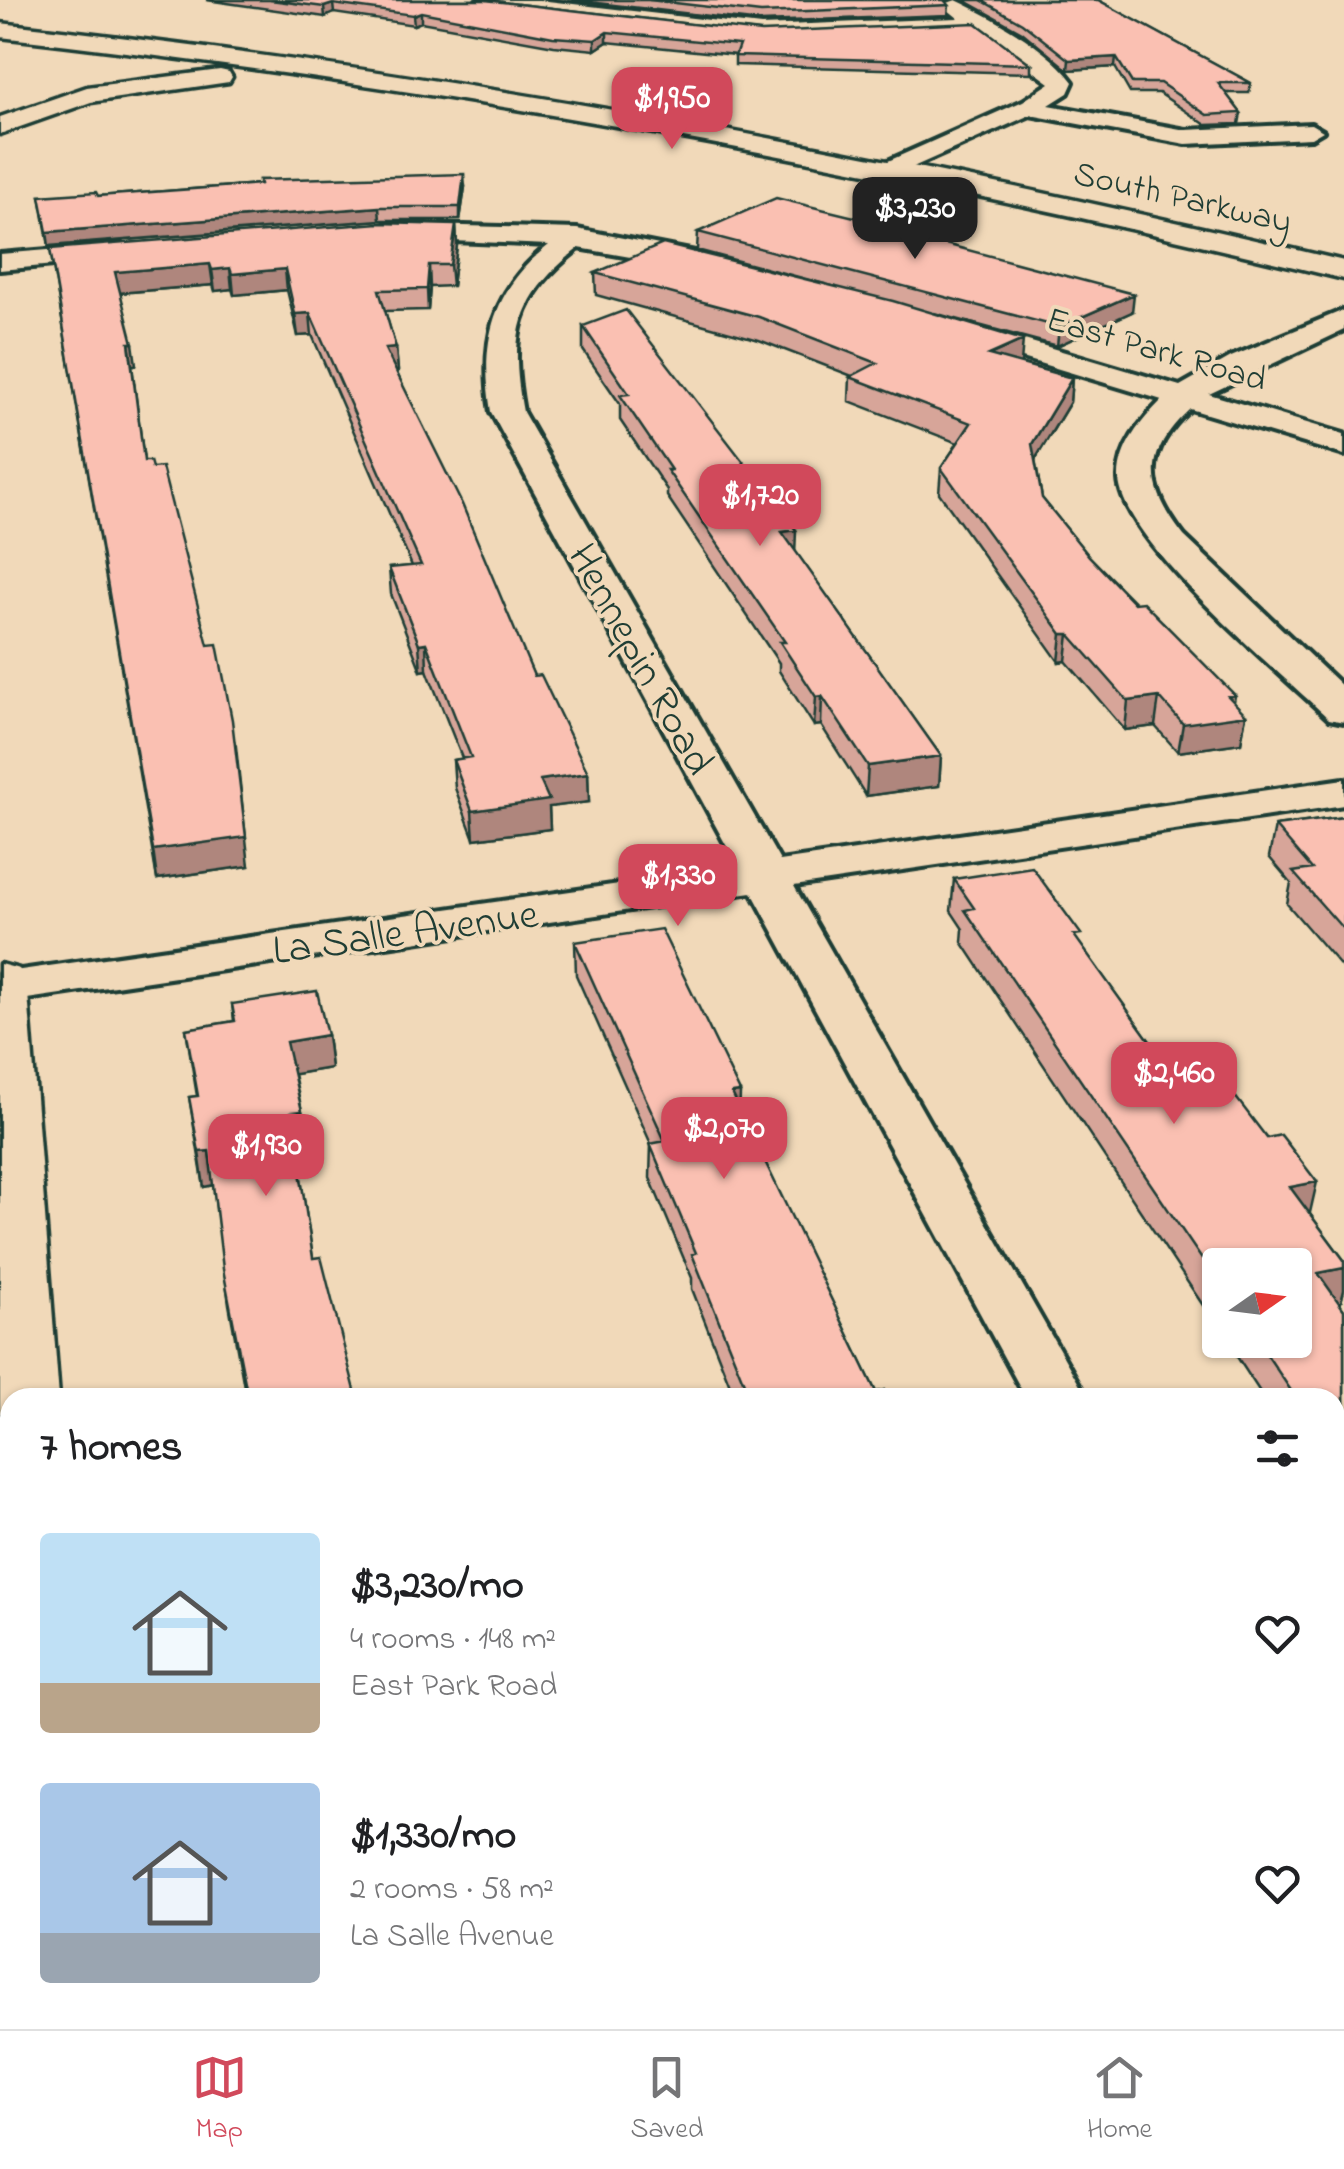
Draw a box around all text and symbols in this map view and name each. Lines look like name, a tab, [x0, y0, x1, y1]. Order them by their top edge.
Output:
pin: $1,950	[591, 67, 753, 152]
text: $1,950	[634, 76, 710, 123]
street label: South Parkway	[1068, 150, 1296, 249]
pin: $3,230	[834, 177, 996, 262]
text: $3,230	[874, 186, 956, 233]
street label: East Park Road	[1040, 296, 1272, 407]
pin: $1,720	[679, 464, 841, 549]
text: $1,720	[721, 473, 799, 520]
street label: Hennepin Road	[550, 533, 728, 787]
pin: $1,330	[597, 844, 759, 929]
text: $1,330	[640, 853, 716, 900]
street label: La Salle Avenue	[269, 886, 542, 983]
pin: $2,460	[1093, 1042, 1255, 1127]
text: $2,460	[1133, 1051, 1215, 1098]
pin: $2,070	[643, 1097, 805, 1182]
text: $2,070	[683, 1106, 765, 1153]
pin: $1,930	[185, 1114, 347, 1199]
text: $1,930	[230, 1123, 302, 1170]
north arrow	[1202, 1248, 1312, 1358]
map controls	[1202, 1248, 1312, 1358]
text: 7 homes	[40, 1418, 182, 1479]
icon: filters	[1250, 1421, 1305, 1476]
text: $3,230/mo	[350, 1556, 524, 1617]
icon: home	[120, 1573, 240, 1693]
icon: heart	[1250, 1606, 1305, 1661]
text: 4 rooms · 148 m²	[350, 1617, 556, 1664]
text: East Park Road	[350, 1664, 557, 1711]
text: $1,330/mo	[350, 1806, 516, 1867]
icon: home	[120, 1823, 240, 1943]
icon: heart	[1250, 1856, 1305, 1911]
text: 2 rooms · 58 m²	[350, 1867, 554, 1914]
text: La Salle Avenue	[350, 1914, 554, 1961]
tab: Map	[192, 2050, 247, 2151]
tab: Saved	[630, 2050, 703, 2151]
tab: Home	[1087, 2050, 1152, 2151]

